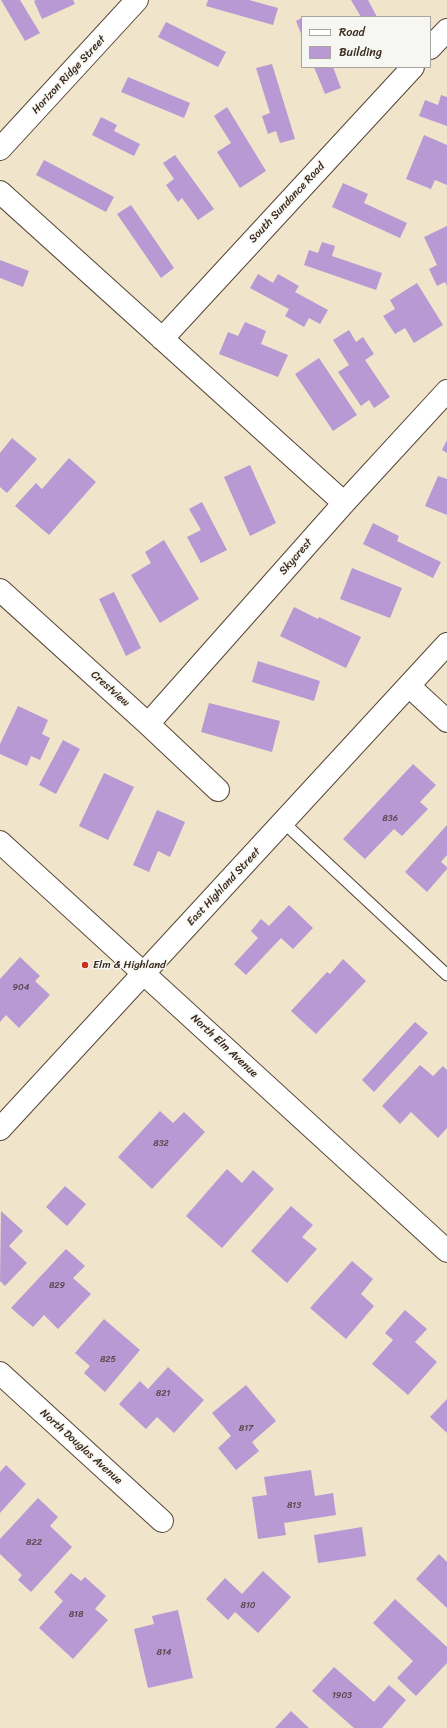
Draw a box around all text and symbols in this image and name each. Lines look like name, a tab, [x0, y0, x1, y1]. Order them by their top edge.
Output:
legend	[301, 16, 431, 68]
text: Road	[339, 21, 365, 43]
street label: Horizon Ridge Street	[29, 33, 109, 117]
text: Building	[339, 41, 382, 63]
street label: South Sundance Road	[246, 160, 328, 246]
street label: Skycrest	[277, 536, 315, 578]
street label: Crestview	[88, 668, 132, 710]
house number: 836	[382, 814, 398, 824]
street label: East Highland Street	[184, 845, 264, 929]
place label: Elm & Highland	[93, 958, 166, 972]
marker: Elm & Highland	[80, 960, 90, 970]
house number: 904	[13, 983, 29, 993]
street label: North Elm Avenue	[188, 1012, 260, 1080]
house number: 832	[153, 1139, 169, 1149]
house number: 829	[49, 1281, 65, 1291]
house number: 825	[100, 1355, 116, 1365]
house number: 821	[156, 1389, 170, 1399]
street label: North Douglas Avenue	[37, 1407, 125, 1487]
house number: 817	[239, 1424, 253, 1434]
house number: 813	[287, 1501, 301, 1511]
house number: 822	[26, 1538, 42, 1548]
house number: 810	[241, 1601, 255, 1611]
house number: 818	[69, 1610, 83, 1620]
house number: 814	[157, 1648, 171, 1658]
house number: 1903	[332, 1691, 352, 1701]

